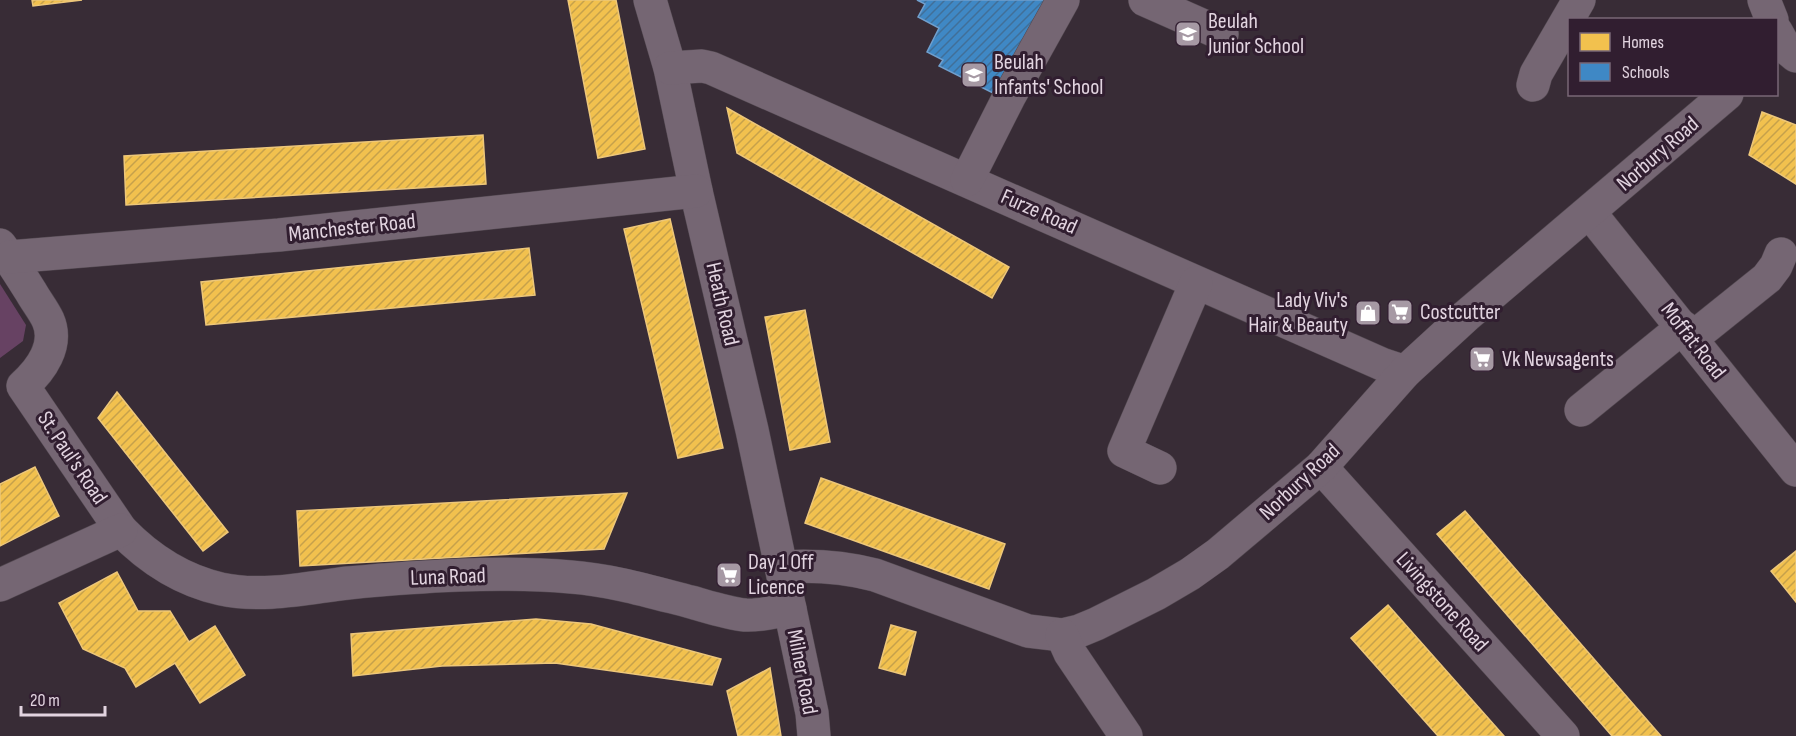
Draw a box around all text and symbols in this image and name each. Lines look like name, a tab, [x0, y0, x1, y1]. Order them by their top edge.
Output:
place label: Beulah Junior School	[1207, 8, 1304, 60]
legend	[1568, 18, 1778, 96]
school or university icon: Beulah Junior School	[1173, 19, 1203, 49]
text: Homes	[1622, 32, 1664, 53]
place label: Beulah Infants' School	[994, 49, 1103, 101]
school or university icon: Beulah Infants' School	[959, 60, 989, 90]
text: Schools	[1622, 62, 1669, 83]
street label: Norbury Road	[1611, 111, 1705, 197]
street label: Furze Road	[997, 183, 1081, 241]
street label: Manchester Road	[287, 208, 417, 248]
street label: Heath Road	[699, 260, 745, 348]
place label: Lady Viv's Hair & Beauty	[1248, 287, 1348, 339]
supermarket icon: Costcutter	[1385, 297, 1415, 327]
street label: Moffat Road	[1655, 297, 1731, 385]
shop icon: Lady Viv's Hair & Beauty	[1353, 298, 1383, 328]
place label: Costcutter	[1420, 299, 1500, 326]
supermarket icon: Vk Newsagents	[1467, 344, 1497, 374]
place label: Vk Newsagents	[1502, 346, 1614, 373]
street label: St. Paul's Road	[31, 406, 113, 510]
street label: Norbury Road	[1254, 438, 1346, 526]
street label: Livingstone Road	[1390, 547, 1494, 657]
place label: Day 1 Off Licence	[748, 549, 814, 601]
supermarket icon: Day 1 Off Licence	[714, 560, 744, 590]
street label: Luna Road	[410, 562, 486, 592]
street label: Milner Road	[781, 627, 823, 717]
scale bar	[21, 679, 105, 717]
text: 20 m	[30, 690, 60, 711]

